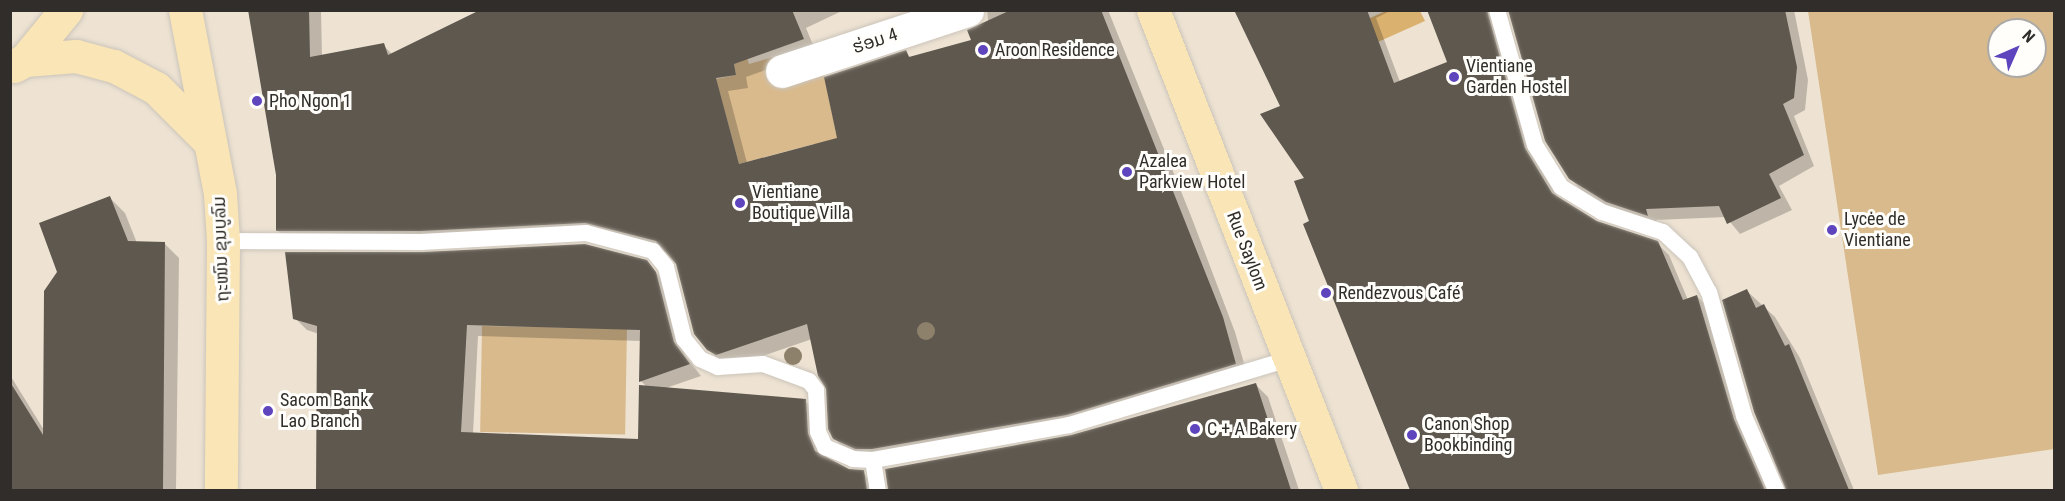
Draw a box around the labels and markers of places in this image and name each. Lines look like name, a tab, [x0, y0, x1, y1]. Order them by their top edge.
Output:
place label: Aroon Residence	[995, 39, 1115, 61]
marker: Aroon Residence	[976, 43, 990, 57]
place label: Vientiane Garden Hostel	[1466, 56, 1567, 98]
marker: Vientiane Garden Hostel	[1447, 70, 1461, 84]
place label: Pho Ngon 1	[269, 90, 352, 112]
marker: Pho Ngon 1	[250, 94, 264, 108]
place label: Azalea Parkview Hotel	[1139, 151, 1245, 194]
marker: Azalea Parkview Hotel	[1120, 165, 1134, 179]
place label: Vientiane Boutique Villa	[752, 182, 850, 224]
marker: Vientiane Boutique Villa	[733, 196, 747, 210]
place label: Lycėe de Vientiane	[1844, 209, 1911, 252]
marker: Lycėe de Vientiane	[1825, 223, 1839, 237]
place label: Rendezvous Café	[1338, 282, 1460, 304]
marker: Rendezvous Café	[1319, 286, 1333, 300]
place label: Sacom Bank Lao Branch	[280, 390, 368, 432]
marker: Sacom Bank Lao Branch	[261, 404, 275, 418]
place label: Canon Shop Bookbinding	[1424, 414, 1512, 456]
place label: C + A Bakery	[1207, 418, 1297, 440]
marker: C + A Bakery	[1188, 422, 1202, 436]
marker: Canon Shop Bookbinding	[1405, 428, 1419, 442]

